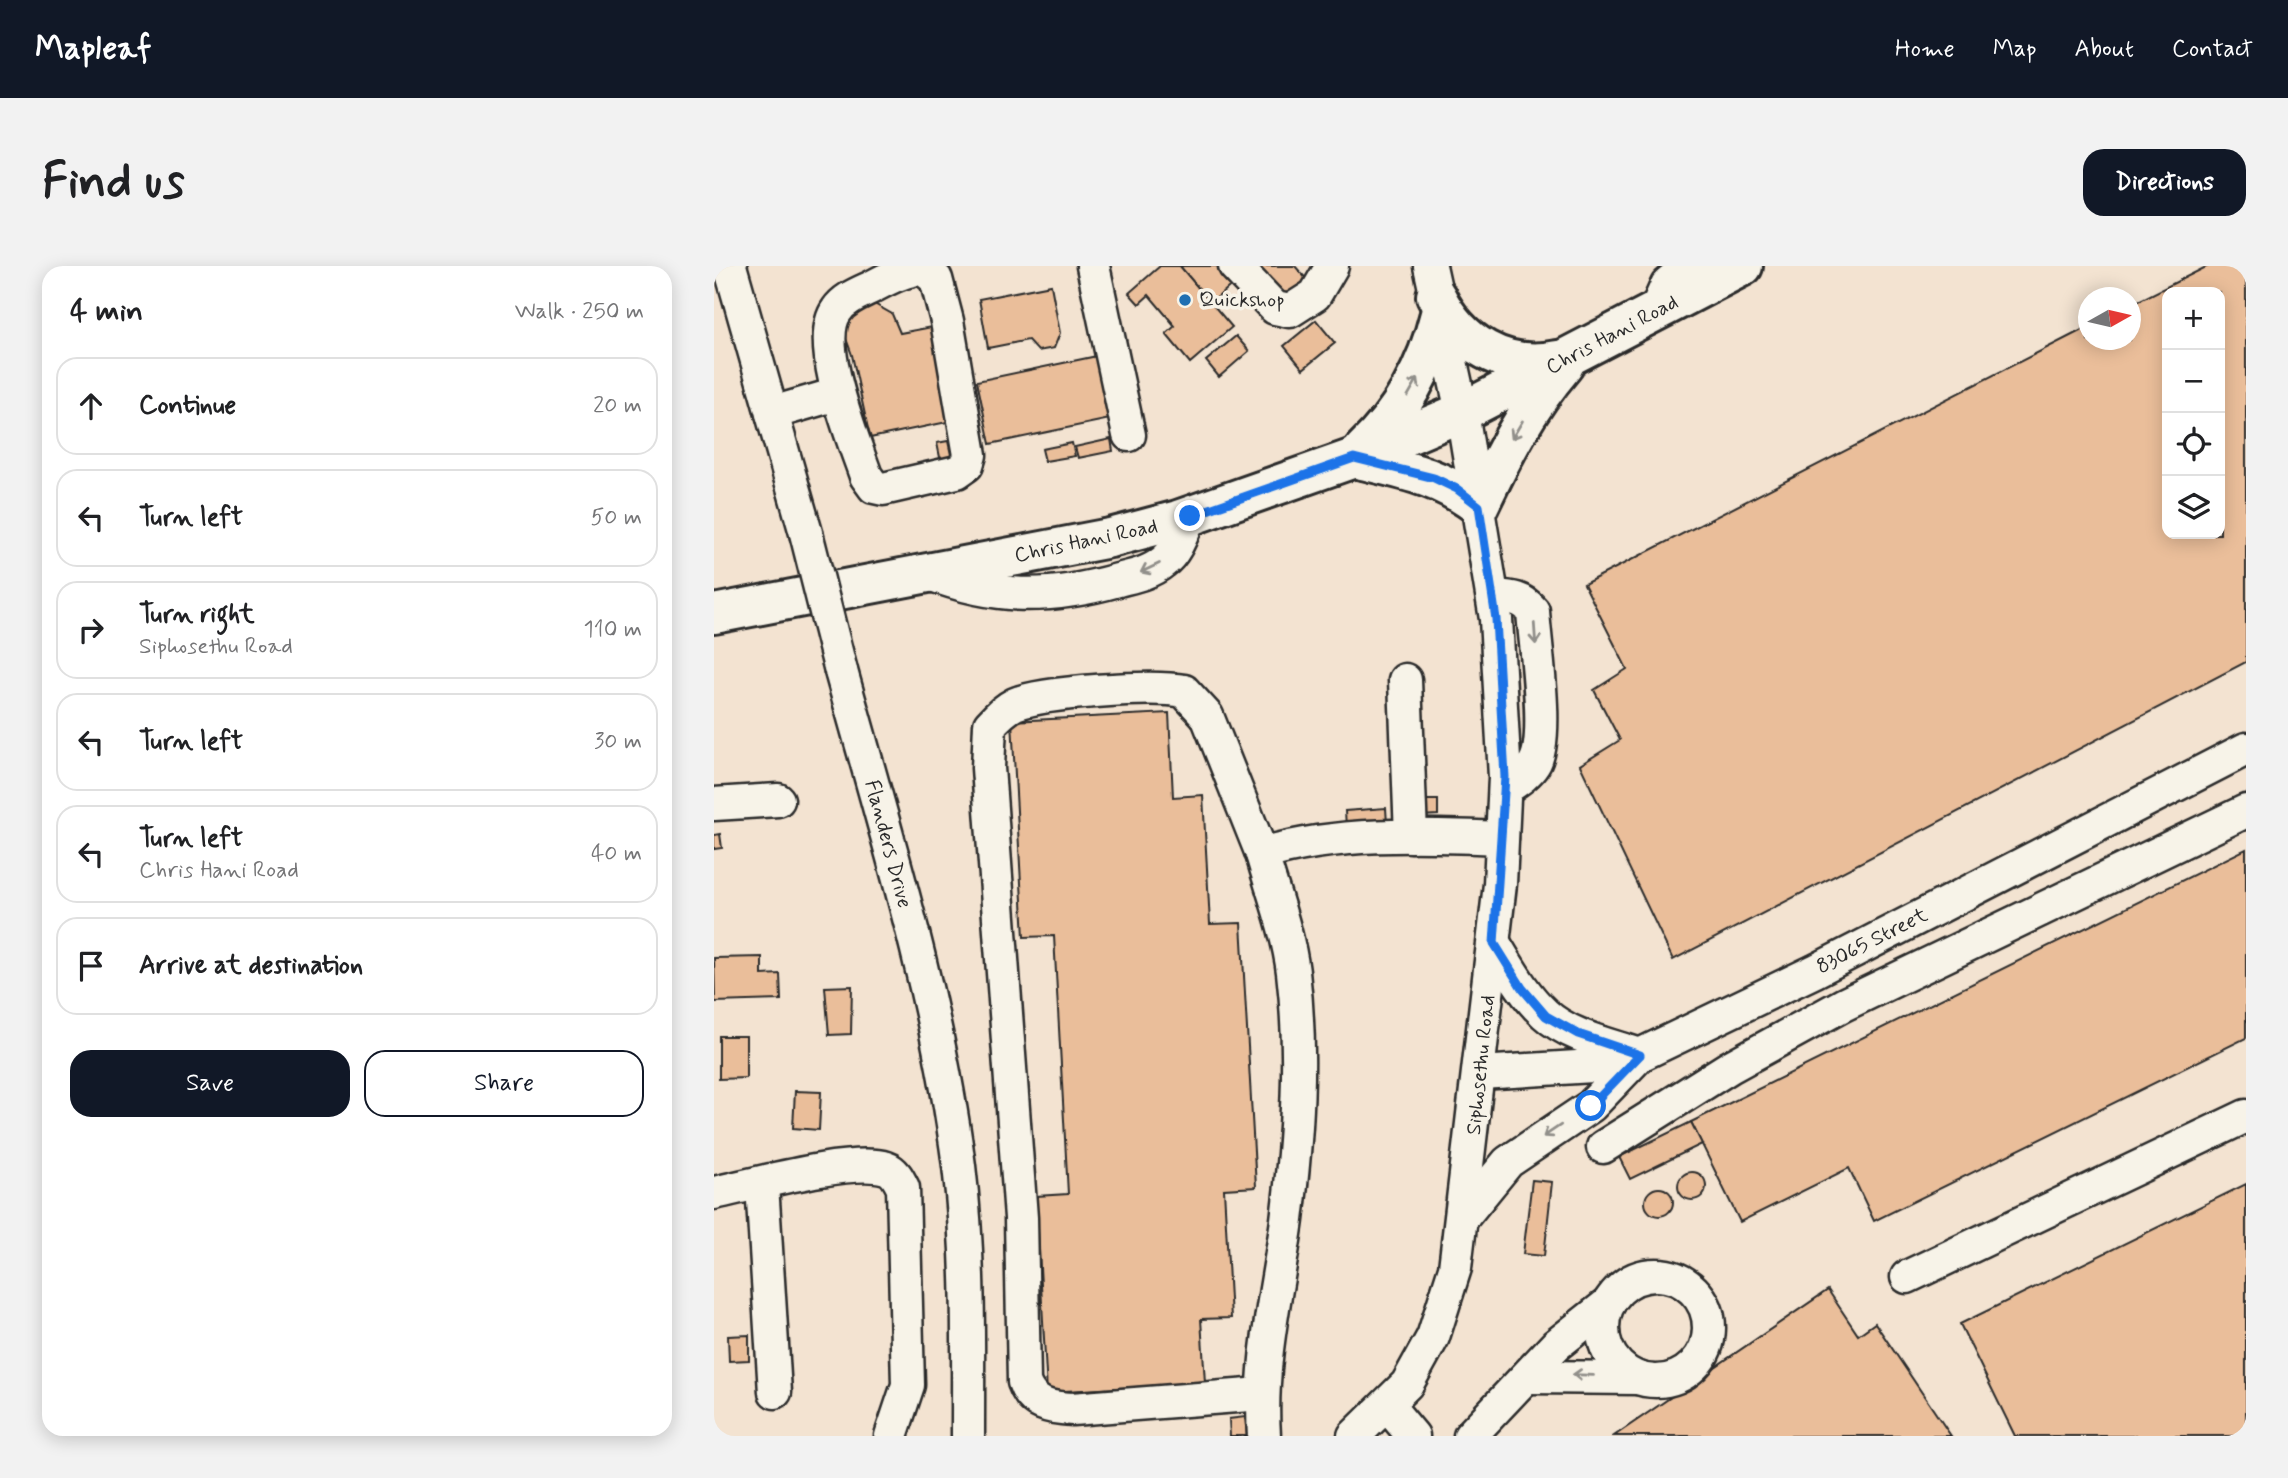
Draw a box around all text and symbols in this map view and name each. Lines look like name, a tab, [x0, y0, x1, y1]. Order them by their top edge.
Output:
text: Mapleaf	[35, 27, 151, 71]
text: Home	[1895, 34, 1955, 65]
text: Map	[1993, 34, 2037, 65]
text: About	[2075, 34, 2134, 65]
text: Contact	[2172, 34, 2253, 65]
button: Directions	[2083, 149, 2246, 216]
text: Find us	[42, 150, 185, 215]
place label: Quickshop	[1199, 286, 1285, 314]
north arrow	[2078, 287, 2141, 350]
map controls	[2162, 287, 2225, 539]
button: +	[2162, 287, 2225, 350]
street label: Chris Hani Road	[1541, 288, 1683, 382]
text: 4 min	[70, 292, 143, 331]
marker: Quickshop	[1177, 292, 1193, 308]
text: Walk · 250 m	[515, 297, 644, 327]
button: −	[2162, 350, 2225, 413]
one-way arrow	[1407, 377, 1420, 398]
icon: ahead	[72, 387, 110, 425]
text: Continue	[139, 389, 236, 423]
text: 20 m	[593, 391, 642, 421]
button: locate	[2162, 413, 2225, 476]
one-way arrow	[1510, 419, 1524, 439]
button: layers	[2162, 476, 2225, 539]
icon: left	[72, 499, 110, 537]
route end	[1174, 500, 1205, 531]
text: Turn left	[139, 501, 243, 535]
text: 50 m	[591, 503, 642, 533]
street label: Chris Hani Road	[1012, 512, 1160, 570]
one-way arrow	[1140, 562, 1161, 576]
text: Turn right	[139, 598, 255, 632]
icon: right	[72, 611, 110, 649]
text: 110 m	[583, 615, 642, 645]
one-way arrow	[1528, 622, 1541, 645]
text: Siphosethu Road	[139, 632, 293, 662]
icon: left	[72, 723, 110, 761]
text: Turn left	[139, 725, 243, 759]
text: 30 m	[594, 727, 642, 757]
street label: Flanders Drive	[857, 777, 919, 911]
text: Turn left	[139, 822, 243, 856]
icon: left	[72, 835, 110, 873]
text: 40 m	[591, 839, 642, 869]
text: Chris Hani Road	[139, 856, 299, 886]
street label: 83065 Street	[1812, 901, 1933, 981]
icon: arrive	[72, 947, 110, 985]
text: Arrive at destination	[139, 949, 363, 983]
street label: Siphosethu Road	[1460, 994, 1502, 1136]
button: Save	[70, 1050, 350, 1117]
button: Share	[364, 1050, 644, 1117]
route start	[1575, 1090, 1606, 1121]
one-way arrow	[1543, 1124, 1563, 1138]
one-way arrow	[1571, 1369, 1594, 1382]

